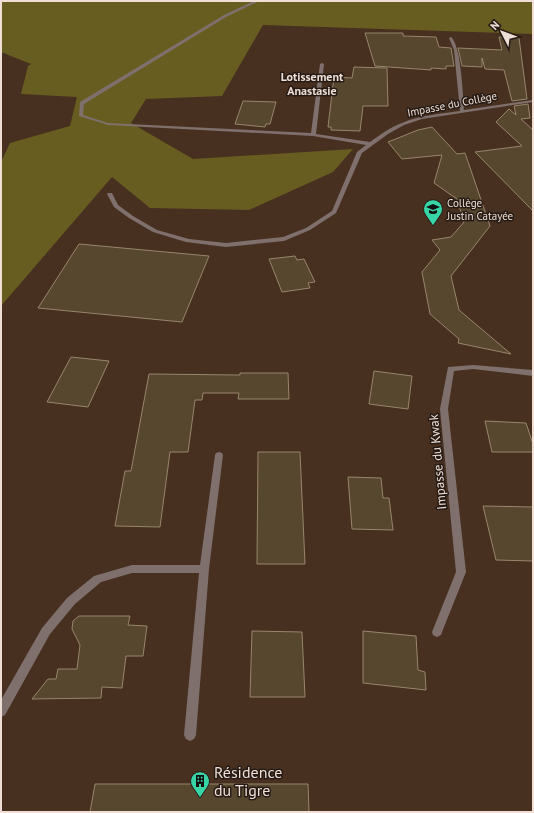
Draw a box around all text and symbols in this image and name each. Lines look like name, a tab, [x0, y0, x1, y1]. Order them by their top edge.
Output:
north arrow	[482, 12, 522, 52]
text: N	[487, 18, 502, 33]
district label: Lotissement Anastasie	[281, 69, 344, 98]
street label: Impasse du Collège	[406, 88, 499, 120]
place label: Collège Justin Catayée	[446, 196, 514, 223]
school or university icon: Collège Justin Catayée	[422, 198, 444, 226]
street label: Impasse du Kwak	[425, 413, 450, 510]
place label: Résidence du Tigre	[214, 762, 282, 800]
building icon: Résidence du Tigre	[189, 770, 211, 798]

